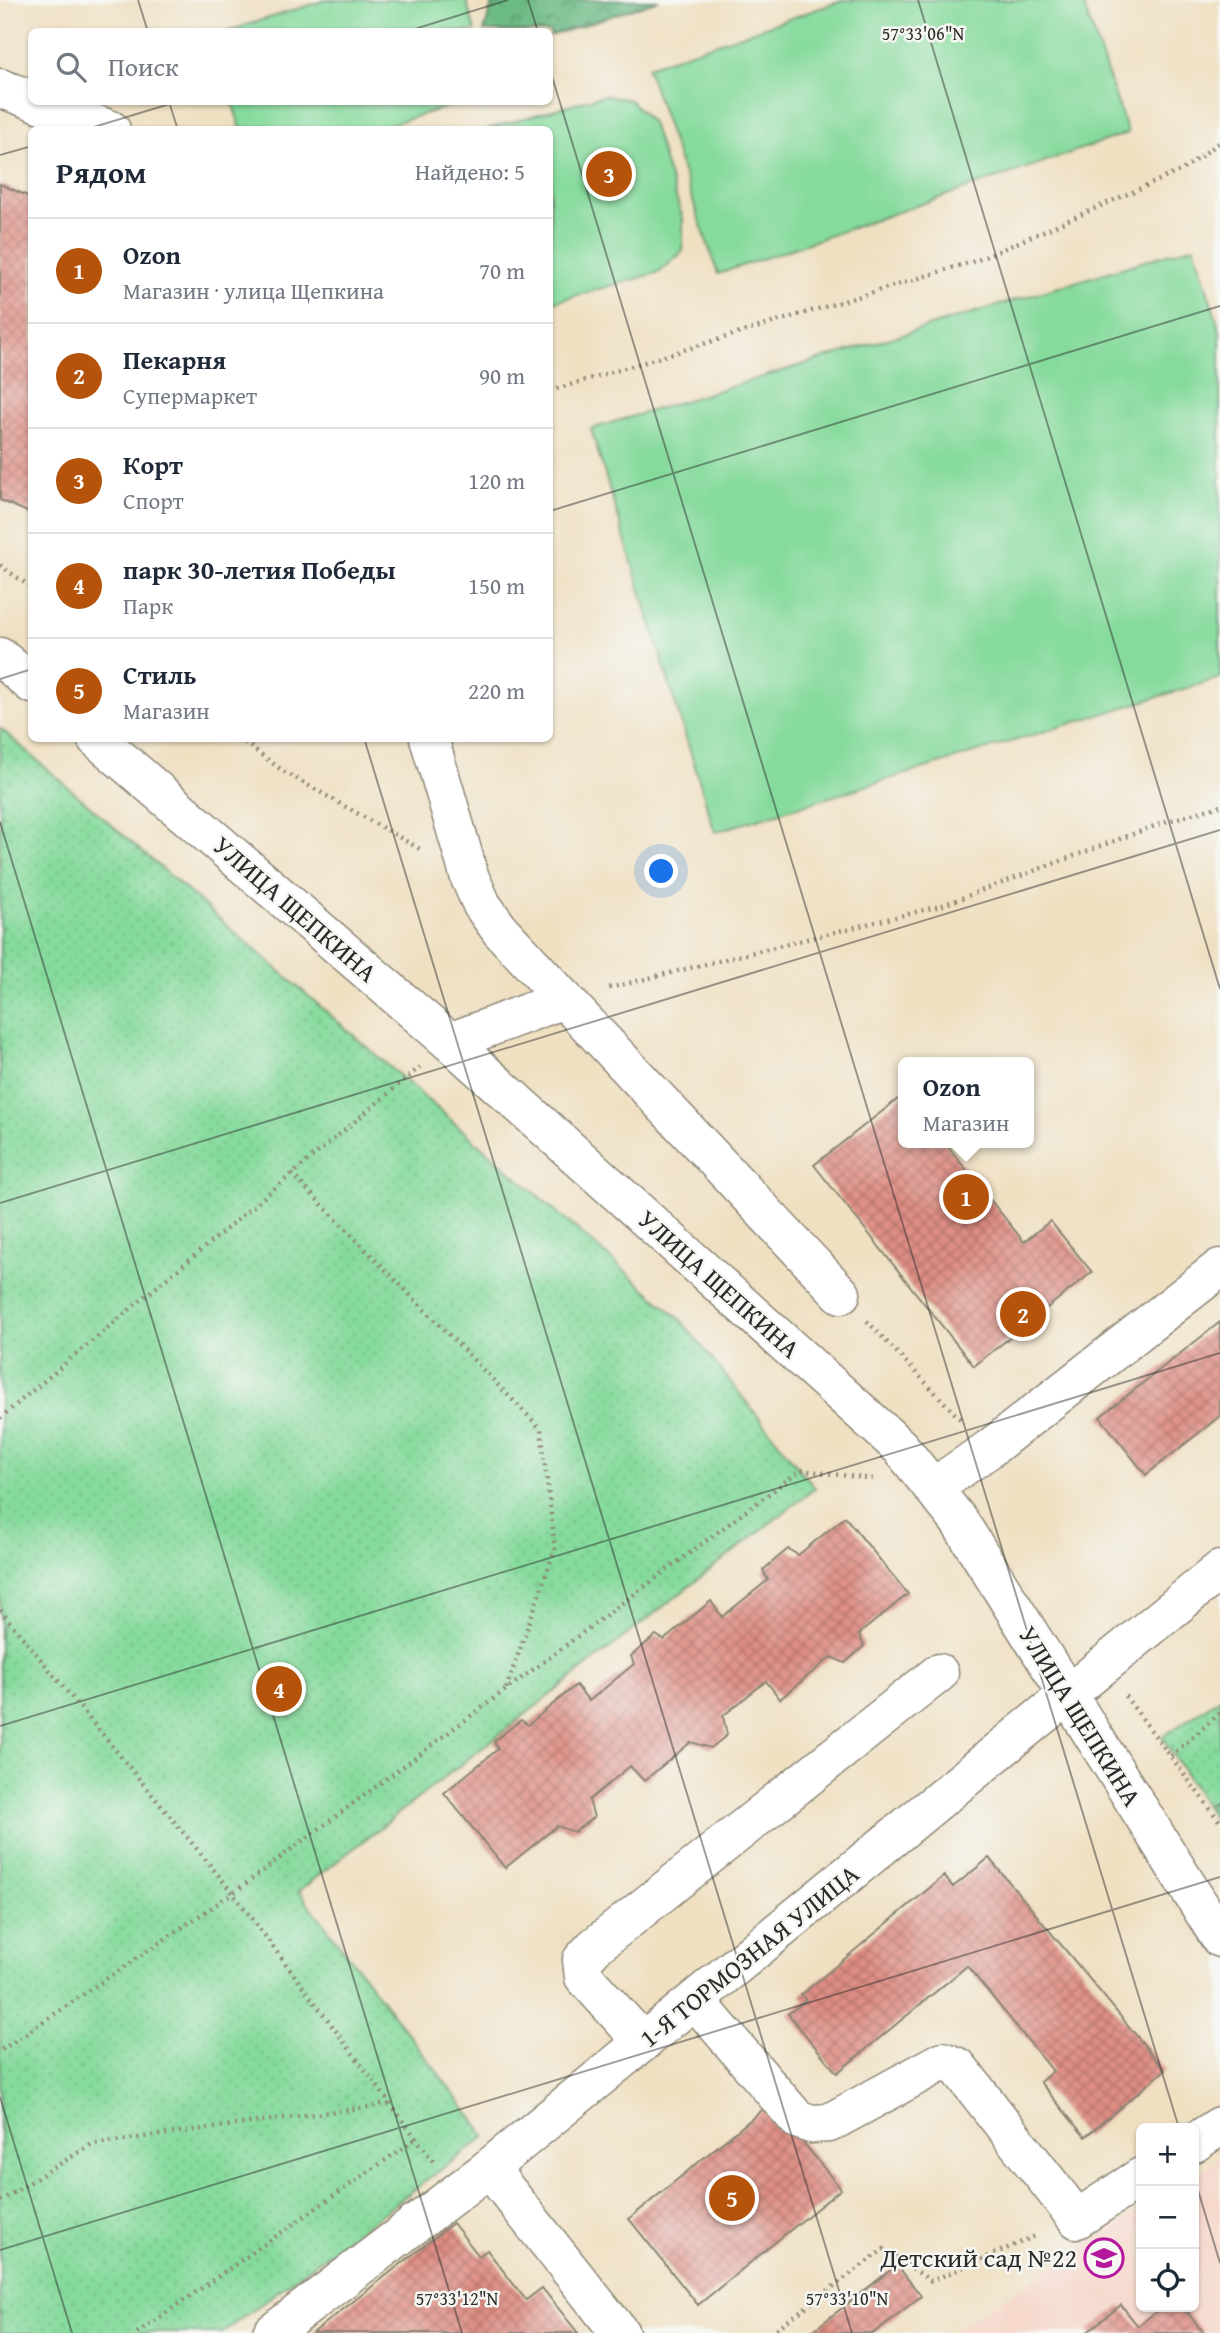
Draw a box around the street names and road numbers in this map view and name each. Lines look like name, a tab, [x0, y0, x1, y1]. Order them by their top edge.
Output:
street label: УЛИЦА ЩЕПКИНА	[205, 826, 386, 991]
street label: УЛИЦА ЩЕПКИНА	[630, 1200, 809, 1367]
street label: УЛИЦА ЩЕПКИНА	[1009, 1618, 1152, 1814]
street label: 1-Я ТОРМОЗНАЯ УЛИЦА	[630, 1854, 867, 2057]

